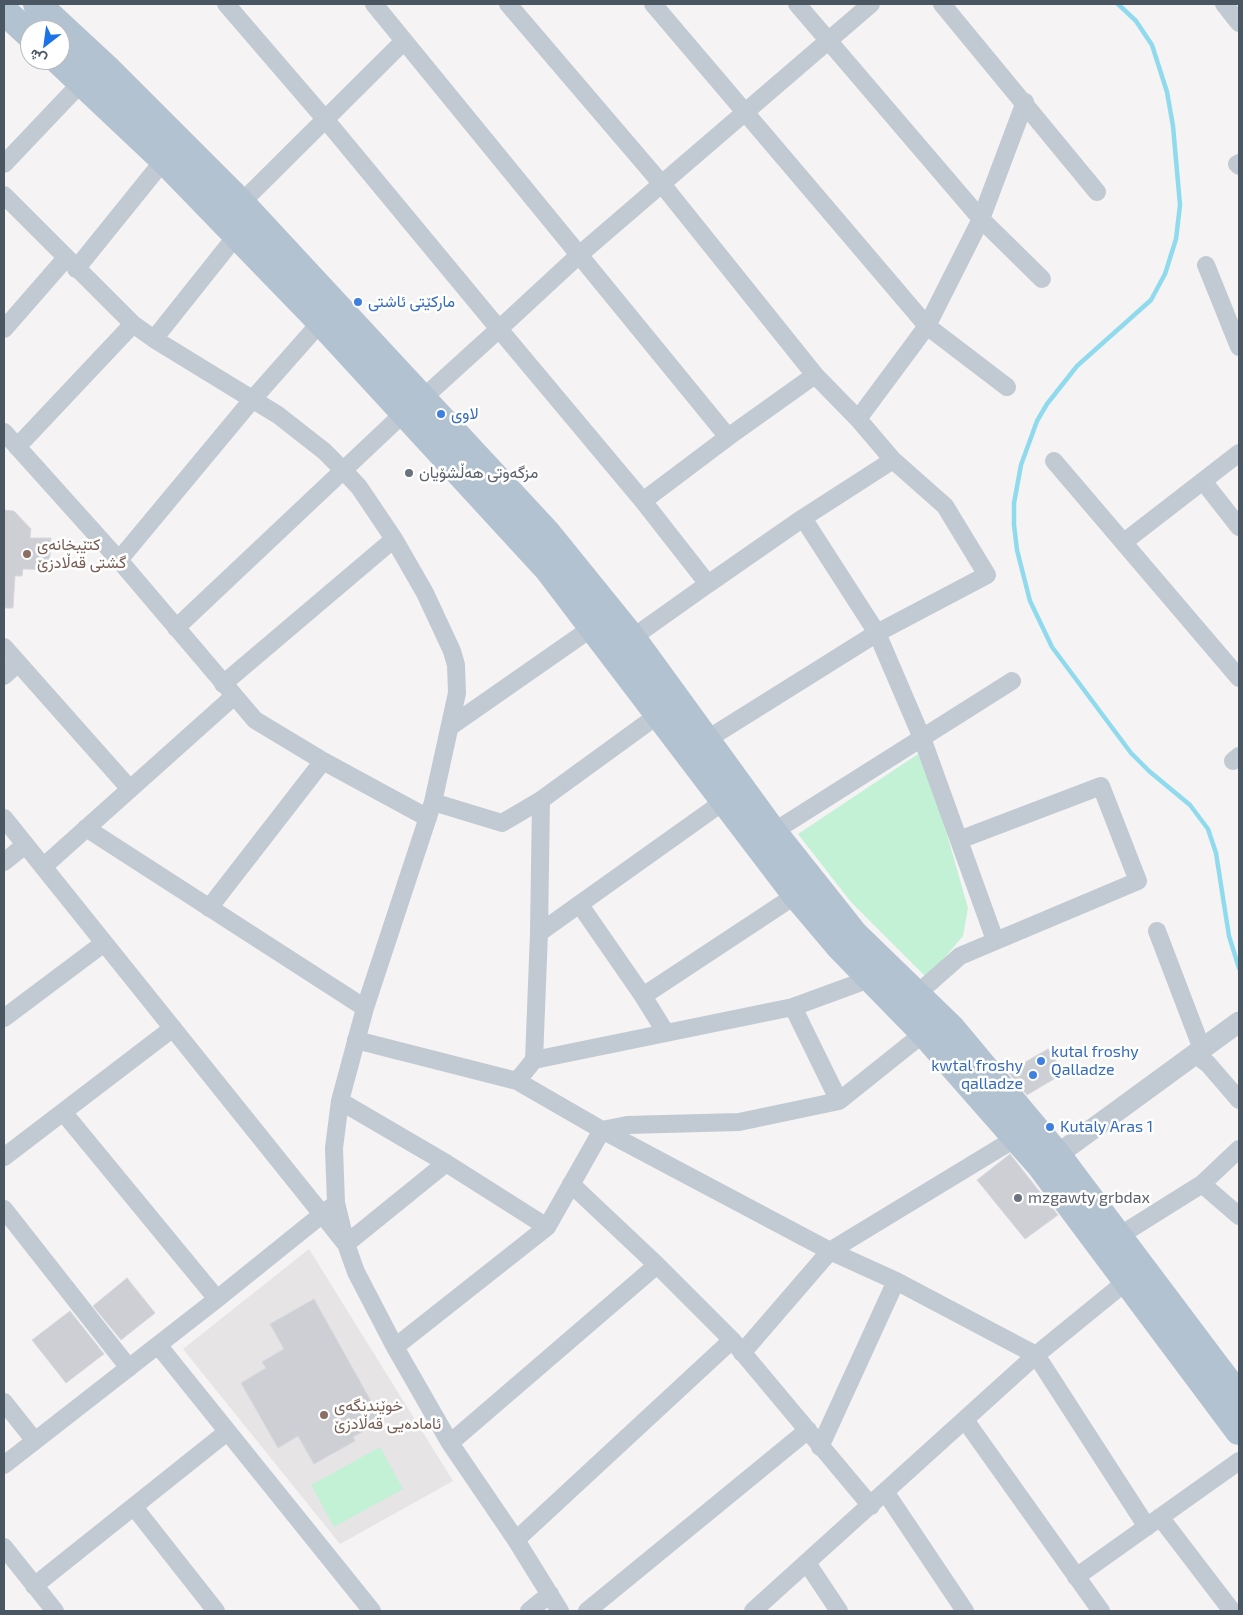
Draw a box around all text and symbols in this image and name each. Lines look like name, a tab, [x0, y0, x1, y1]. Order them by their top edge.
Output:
north arrow	[20, 20, 70, 70]
text: ش	[26, 46, 49, 69]
place label: مارکێتی ئاشتی	[368, 292, 455, 312]
marker: مارکێتی ئاشتی	[352, 296, 364, 308]
place label: لاوی	[451, 404, 478, 424]
marker: لاوی	[435, 408, 447, 420]
place label: مزگەوتی ھەڵشۆیان	[419, 463, 538, 483]
marker: مزگەوتی ھەڵشۆیان	[403, 467, 415, 479]
place label: کتێبخانەی گشتی قەڵادزێ	[37, 535, 126, 573]
marker: کتێبخانەی گشتی قەڵادزێ	[21, 548, 33, 560]
place label: kutal froshy Qalladze	[1051, 1042, 1139, 1080]
marker: kutal froshy Qalladze	[1035, 1055, 1047, 1067]
place label: kwtal froshy qalladze	[931, 1056, 1023, 1094]
marker: kwtal froshy qalladze	[1027, 1069, 1039, 1081]
place label: Kutaly Aras 1	[1060, 1117, 1153, 1137]
marker: Kutaly Aras 1	[1044, 1121, 1056, 1133]
place label: mzgawty grbdax	[1028, 1188, 1150, 1208]
marker: mzgawty grbdax	[1012, 1192, 1024, 1204]
place label: خوێندنگەی ئامادەیی قەڵادزێ	[334, 1396, 441, 1434]
marker: خوێندنگەی ئامادەیی قەڵادزێ	[318, 1409, 330, 1421]

